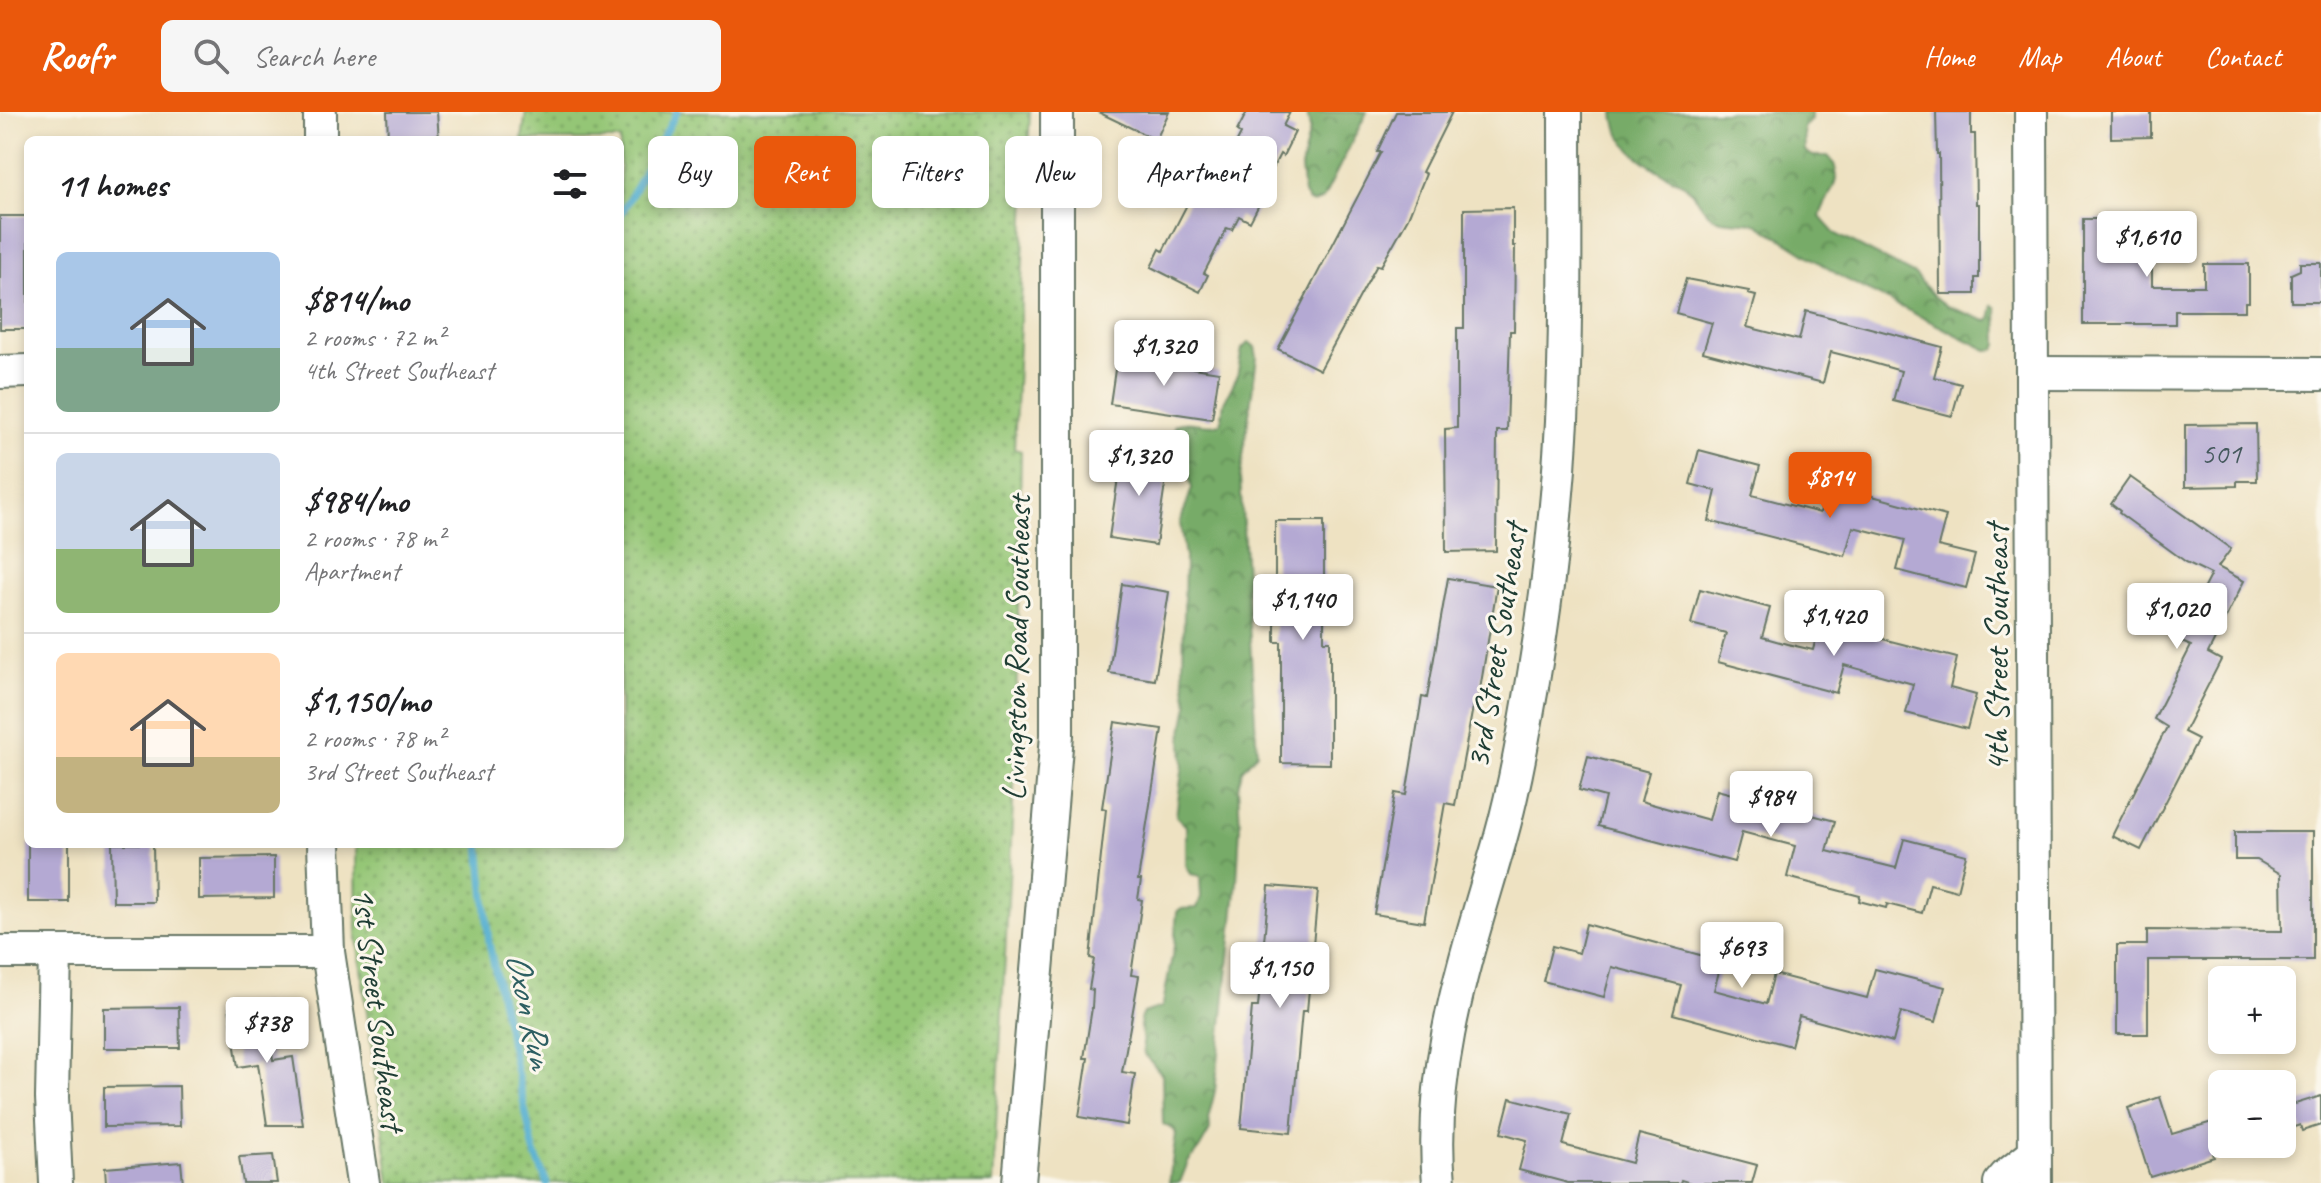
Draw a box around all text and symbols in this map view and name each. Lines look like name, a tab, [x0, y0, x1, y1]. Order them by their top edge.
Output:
search box	[161, 20, 721, 92]
text: Roofr	[40, 33, 113, 80]
icon: search	[189, 34, 233, 78]
text: Search here	[253, 37, 375, 75]
text: Home	[1924, 39, 1974, 74]
text: Map	[2018, 39, 2061, 74]
text: About	[2105, 39, 2161, 74]
text: Contact	[2205, 39, 2281, 74]
chip: Buy	[648, 136, 738, 208]
chip: Rent	[754, 136, 856, 208]
chip: Filters	[872, 136, 989, 208]
chip: New	[1005, 136, 1102, 208]
chip: Apartment	[1118, 136, 1277, 208]
icon: filters	[548, 162, 592, 206]
text: 11 homes	[56, 163, 167, 206]
pin: $1,610	[2082, 211, 2212, 279]
text: $1,610	[2115, 220, 2179, 253]
text: $814/mo	[304, 278, 409, 321]
icon: home	[120, 284, 216, 380]
pin: $1,320	[1099, 320, 1229, 388]
text: 2 rooms · 72 m²	[304, 321, 445, 354]
text: $1,320	[1132, 329, 1196, 362]
text: 4th Street Southeast	[304, 354, 494, 387]
pin: $1,320	[1074, 430, 1204, 498]
house number: 501	[2201, 434, 2243, 472]
text: $1,320	[1107, 439, 1171, 472]
pin: $814	[1783, 452, 1877, 520]
text: $814	[1807, 461, 1853, 494]
text: $984/mo	[304, 479, 408, 522]
icon: home	[120, 485, 216, 581]
street label: Livingston Road Southeast	[992, 491, 1040, 801]
street label: 3rd Street Southeast	[1455, 516, 1537, 771]
street label: 4th Street Southeast	[1975, 519, 2018, 772]
text: 2 rooms · 78 m²	[304, 522, 445, 555]
text: Apartment	[304, 555, 400, 588]
pin: $1,140	[1238, 574, 1368, 642]
text: $1,140	[1271, 583, 1335, 616]
pin: $1,020	[2112, 583, 2242, 651]
pin: $1,420	[1769, 590, 1899, 658]
text: $1,020	[2145, 592, 2209, 625]
text: $1,420	[1802, 599, 1866, 632]
text: $1,150/mo	[304, 679, 430, 722]
icon: home	[120, 685, 216, 781]
text: 2 rooms · 78 m²	[304, 722, 445, 755]
text: 3rd Street Southeast	[304, 755, 493, 788]
pin: $984	[1724, 771, 1818, 839]
text: $984	[1748, 780, 1794, 813]
street label: 1st Street Southeast	[343, 885, 416, 1137]
pin: $693	[1695, 922, 1789, 990]
text: $693	[1718, 931, 1766, 964]
pin: $1,150	[1215, 942, 1345, 1010]
water label: Oxon Run	[495, 948, 565, 1076]
text: $1,150	[1248, 951, 1312, 984]
map controls	[2208, 966, 2296, 1158]
button: +	[2208, 966, 2296, 1054]
pin: $738	[220, 997, 314, 1065]
text: $738	[244, 1006, 290, 1039]
button: −	[2208, 1070, 2296, 1158]

